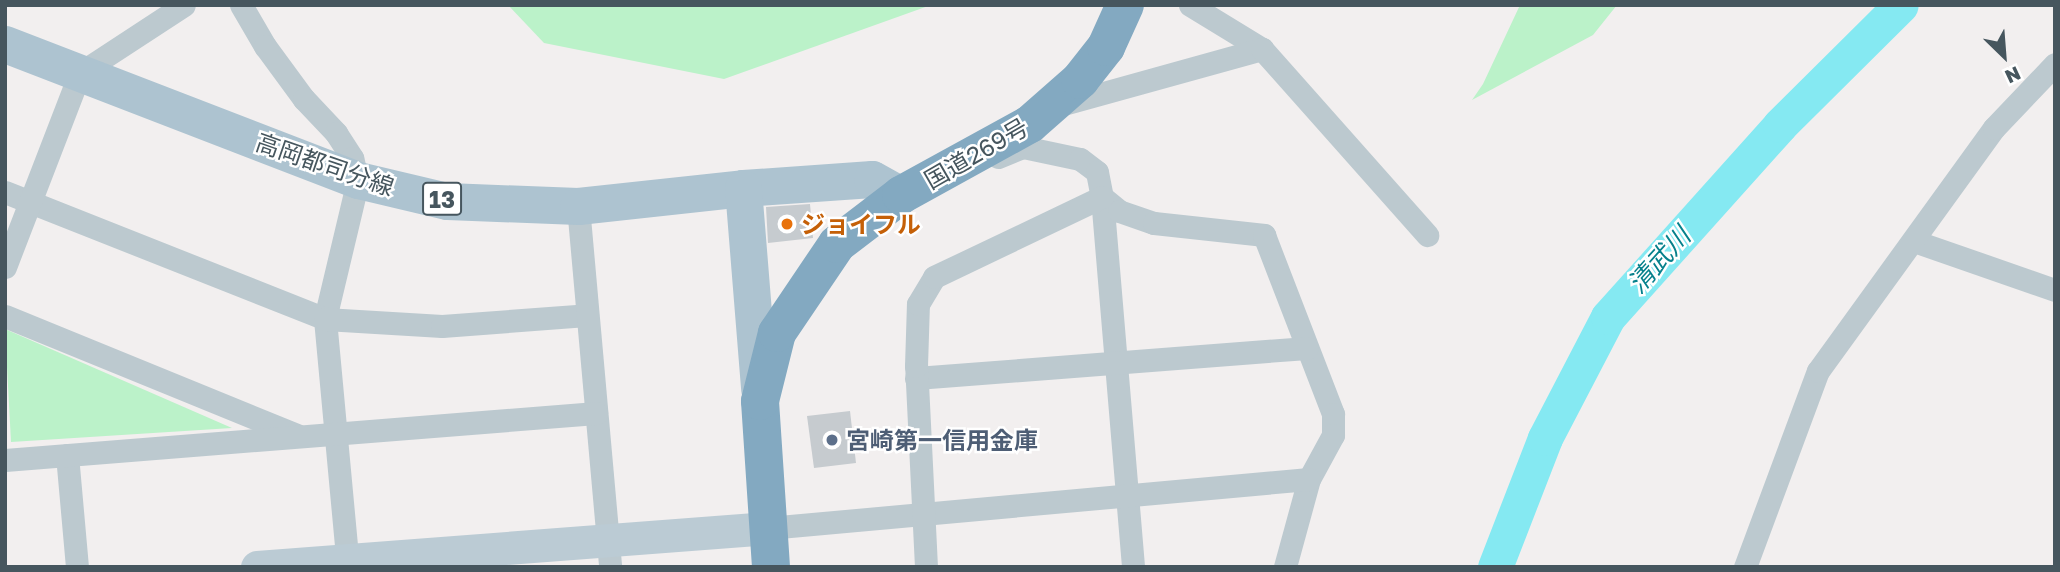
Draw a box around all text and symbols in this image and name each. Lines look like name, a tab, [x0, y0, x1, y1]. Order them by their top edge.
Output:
north arrow	[1969, 21, 2039, 91]
text: N	[2002, 62, 2025, 89]
street label: 国道269号	[919, 112, 1033, 194]
street label: 高岡都司分線	[252, 127, 398, 201]
road number: 13	[421, 180, 463, 218]
place label: ジョイフル	[801, 210, 921, 238]
marker: ジョイフル	[779, 216, 795, 232]
water label: 清武川	[1621, 221, 1697, 299]
place label: 宮崎第一信用金庫	[846, 426, 1038, 454]
marker: 宮崎第一信用金庫	[824, 432, 840, 448]

